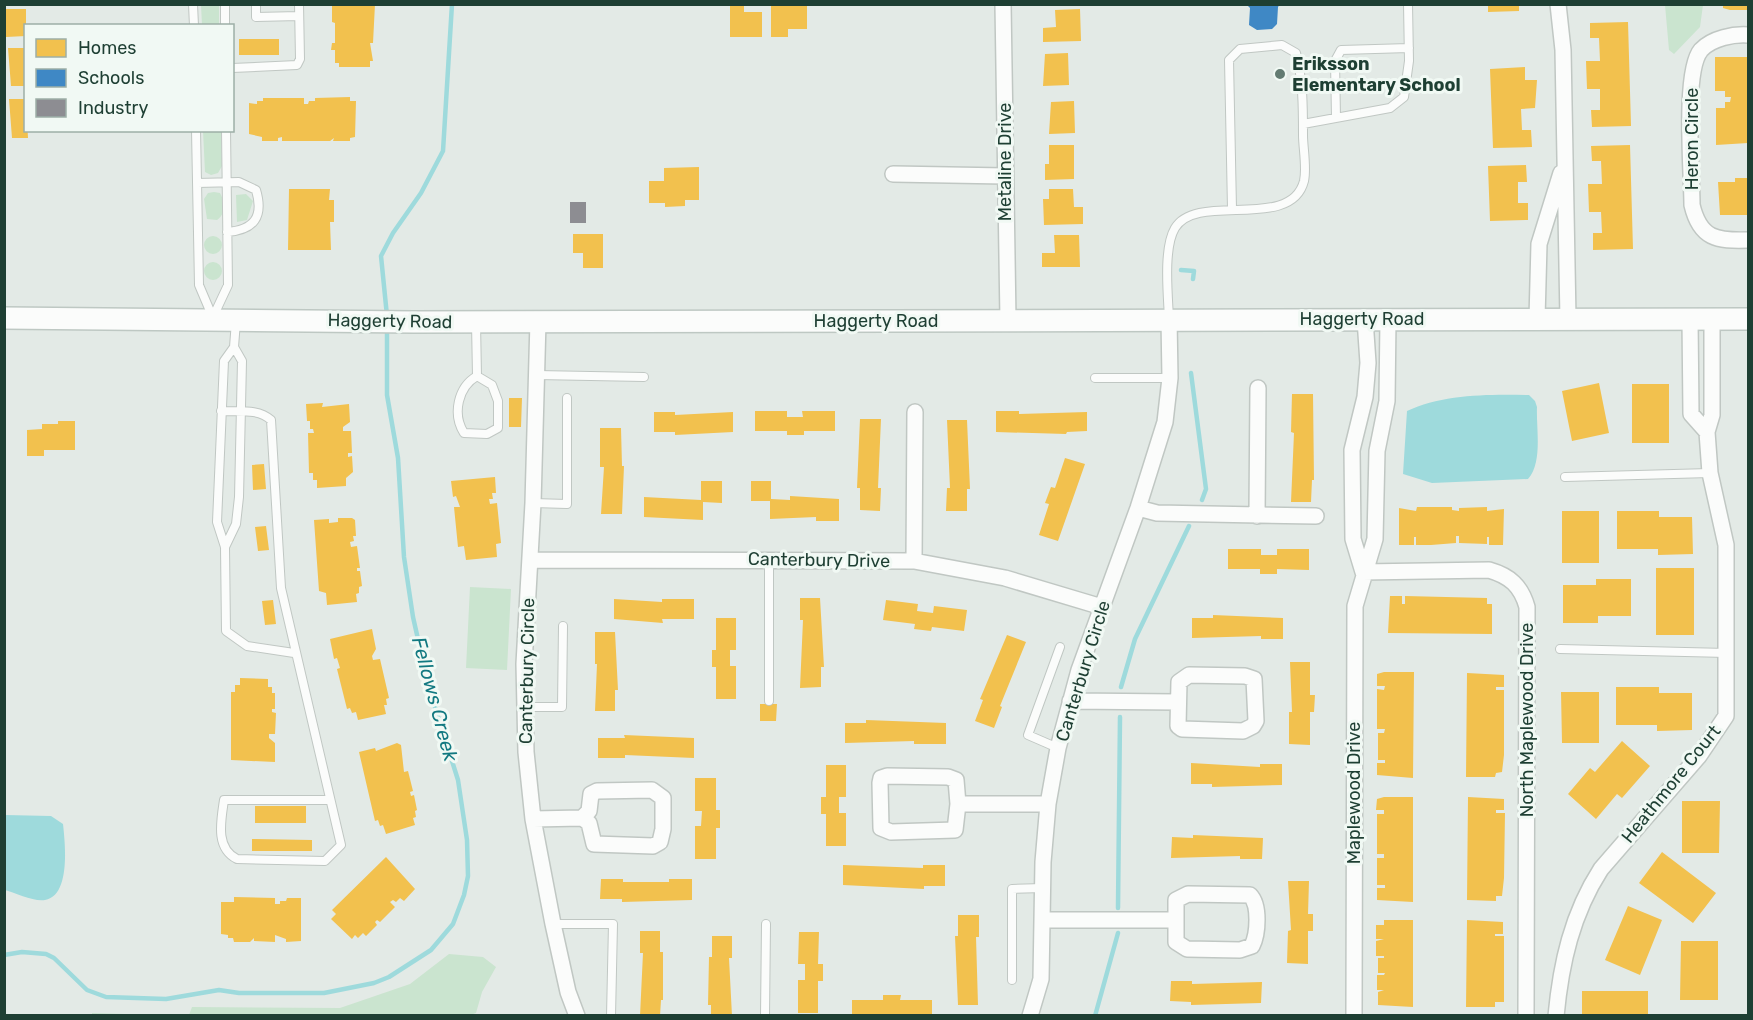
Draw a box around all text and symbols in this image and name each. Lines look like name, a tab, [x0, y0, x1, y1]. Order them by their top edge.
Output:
legend	[24, 24, 234, 132]
text: Homes	[78, 37, 136, 59]
place label: Eriksson Elementary School	[1292, 53, 1461, 96]
text: Schools	[78, 67, 144, 89]
marker: Eriksson Elementary School	[1273, 67, 1287, 81]
street label: Heron Circle	[1681, 88, 1703, 190]
text: Industry	[78, 97, 148, 119]
street label: Metaline Drive	[994, 103, 1016, 221]
street label: Haggerty Road	[1300, 308, 1424, 330]
street label: Haggerty Road	[327, 309, 453, 333]
street label: Haggerty Road	[814, 310, 938, 332]
street label: Canterbury Drive	[748, 548, 890, 572]
street label: Canterbury Circle	[515, 598, 539, 744]
street label: Canterbury Circle	[1051, 598, 1115, 744]
street label: North Maplewood Drive	[1516, 623, 1538, 817]
water label: Fellows Creek	[407, 634, 463, 765]
street label: Heathmore Court	[1617, 721, 1725, 847]
street label: Maplewood Drive	[1343, 722, 1365, 864]

